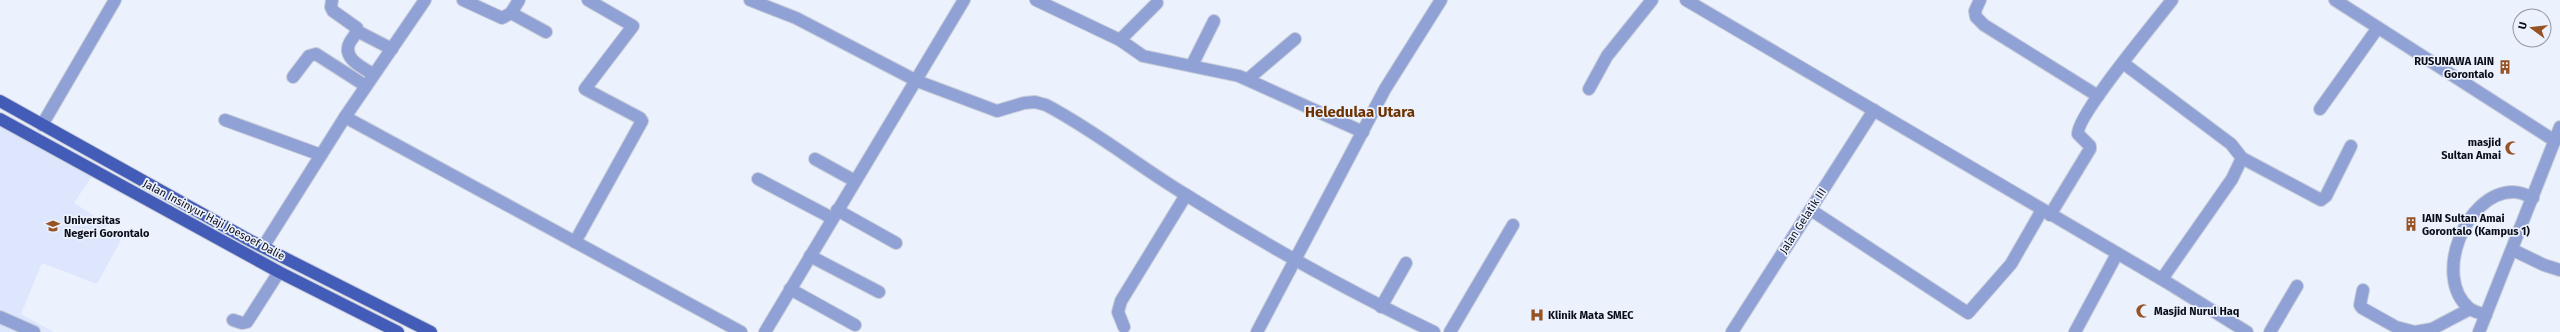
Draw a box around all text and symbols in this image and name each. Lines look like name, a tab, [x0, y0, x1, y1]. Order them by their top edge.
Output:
north arrow	[2512, 8, 2552, 48]
text: U	[2516, 20, 2530, 31]
place label: RUSUNAWA IAIN Gorontalo	[2414, 55, 2495, 81]
building icon: RUSUNAWA IAIN Gorontalo	[2497, 59, 2513, 75]
district label: Heledulaa Utara	[1305, 103, 1415, 121]
place label: masjid Sultan Amai	[2441, 136, 2501, 162]
mosque icon: masjid Sultan Amai	[2504, 140, 2520, 156]
street label: Jalan Insinyur Haji Joesoef Dalie	[141, 177, 287, 263]
street label: Jalan Gelatik III	[1777, 186, 1829, 256]
place label: IAIN Sultan Amai Gorontalo (Kampus 1)	[2422, 212, 2530, 238]
place label: Universitas Negeri Gorontalo	[64, 214, 150, 240]
building icon: IAIN Sultan Amai Gorontalo (Kampus 1)	[2403, 216, 2419, 232]
school or university icon: Universitas Negeri Gorontalo	[45, 218, 61, 234]
mosque icon: Masjid Nurul Haq	[2135, 303, 2151, 319]
place label: Masjid Nurul Haq	[2154, 305, 2239, 318]
hospital icon: Klinik Mata SMEC	[1529, 307, 1545, 323]
place label: Klinik Mata SMEC	[1548, 309, 1634, 322]

